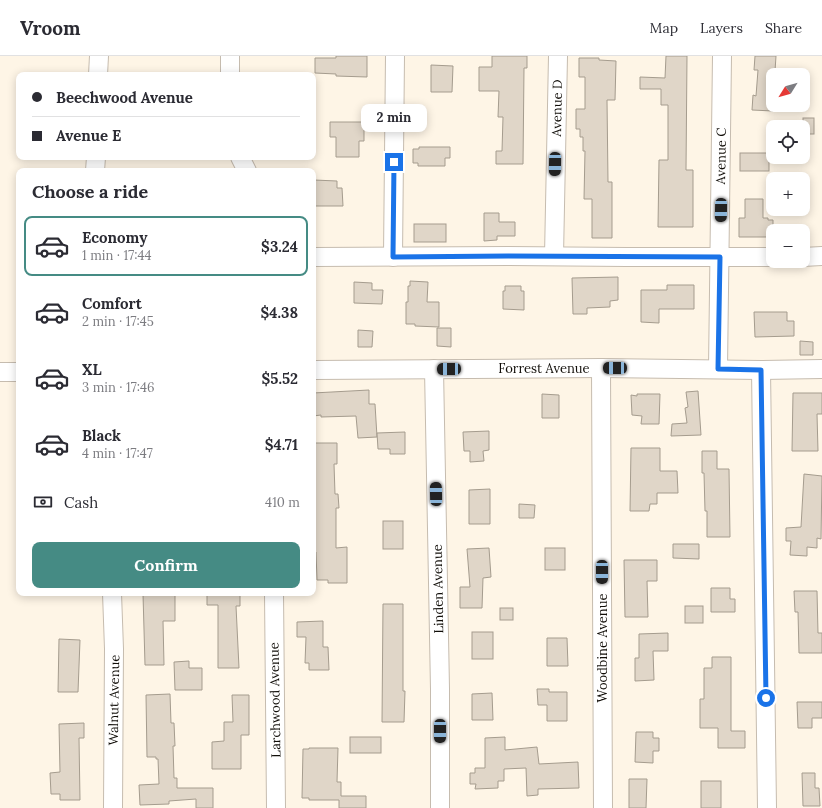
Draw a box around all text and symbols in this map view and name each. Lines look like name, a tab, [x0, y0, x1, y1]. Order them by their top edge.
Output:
text: Vroom	[20, 16, 80, 40]
text: Map	[650, 19, 678, 37]
text: Layers	[700, 19, 743, 37]
text: Share	[765, 19, 802, 37]
north arrow	[766, 68, 810, 112]
map controls	[766, 68, 810, 268]
street label: Avenue D	[548, 79, 566, 138]
text: Beechwood Avenue	[56, 88, 193, 107]
callout: 2 min	[361, 104, 427, 132]
text: 2 min	[377, 109, 411, 126]
button: locate	[766, 120, 810, 164]
text: Avenue E	[56, 126, 121, 145]
street label: Avenue C	[712, 128, 730, 185]
car	[549, 152, 561, 176]
route end	[385, 153, 403, 171]
button: +	[766, 172, 810, 216]
text: Choose a ride	[32, 180, 148, 203]
car	[715, 198, 727, 222]
button: −	[766, 224, 810, 268]
icon: car	[34, 228, 70, 264]
text: Economy	[82, 228, 147, 247]
text: $3.24	[261, 237, 298, 256]
text: 1 min · 17:44	[82, 247, 151, 264]
icon: car	[34, 294, 70, 330]
text: Comfort	[82, 294, 142, 313]
text: $4.38	[260, 303, 298, 322]
text: 2 min · 17:45	[82, 313, 154, 330]
icon: car	[34, 360, 70, 396]
text: XL	[82, 360, 102, 379]
street label: Forrest Avenue	[498, 360, 590, 377]
car	[603, 362, 627, 374]
car	[437, 363, 461, 375]
text: $5.52	[261, 369, 298, 388]
text: 3 min · 17:46	[82, 379, 154, 396]
icon: car	[34, 426, 70, 462]
text: Black	[82, 426, 121, 445]
text: $4.71	[265, 435, 298, 454]
text: 4 min · 17:47	[82, 445, 153, 462]
car	[430, 482, 442, 506]
icon: cash	[32, 491, 54, 513]
text: Cash	[64, 493, 98, 512]
text: 410 m	[265, 494, 300, 511]
button: Confirm	[32, 542, 300, 588]
street label: Linden Avenue	[429, 544, 447, 634]
car	[596, 560, 608, 584]
street label: Woodbine Avenue	[594, 593, 611, 703]
street label: Larchwood Avenue	[265, 642, 285, 758]
street label: Walnut Avenue	[105, 654, 123, 746]
route start	[757, 689, 775, 707]
car	[434, 719, 446, 743]

